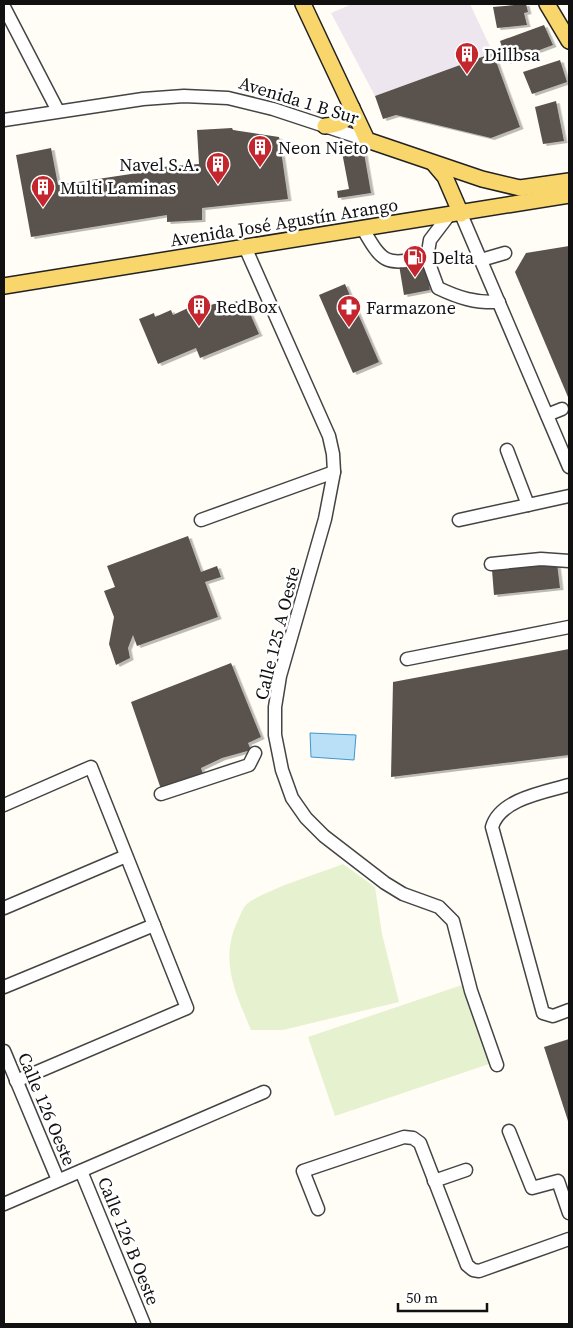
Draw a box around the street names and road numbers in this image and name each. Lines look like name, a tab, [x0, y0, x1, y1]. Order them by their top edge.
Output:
street label: Avenida 1 B Sur	[236, 70, 362, 130]
street label: Avenida José Agustín Arango	[168, 192, 400, 252]
street label: Calle 125 A Oeste	[248, 564, 306, 702]
street label: Calle 126 Oeste	[12, 1049, 82, 1169]
street label: Calle 126 B Oeste	[92, 1173, 166, 1309]

